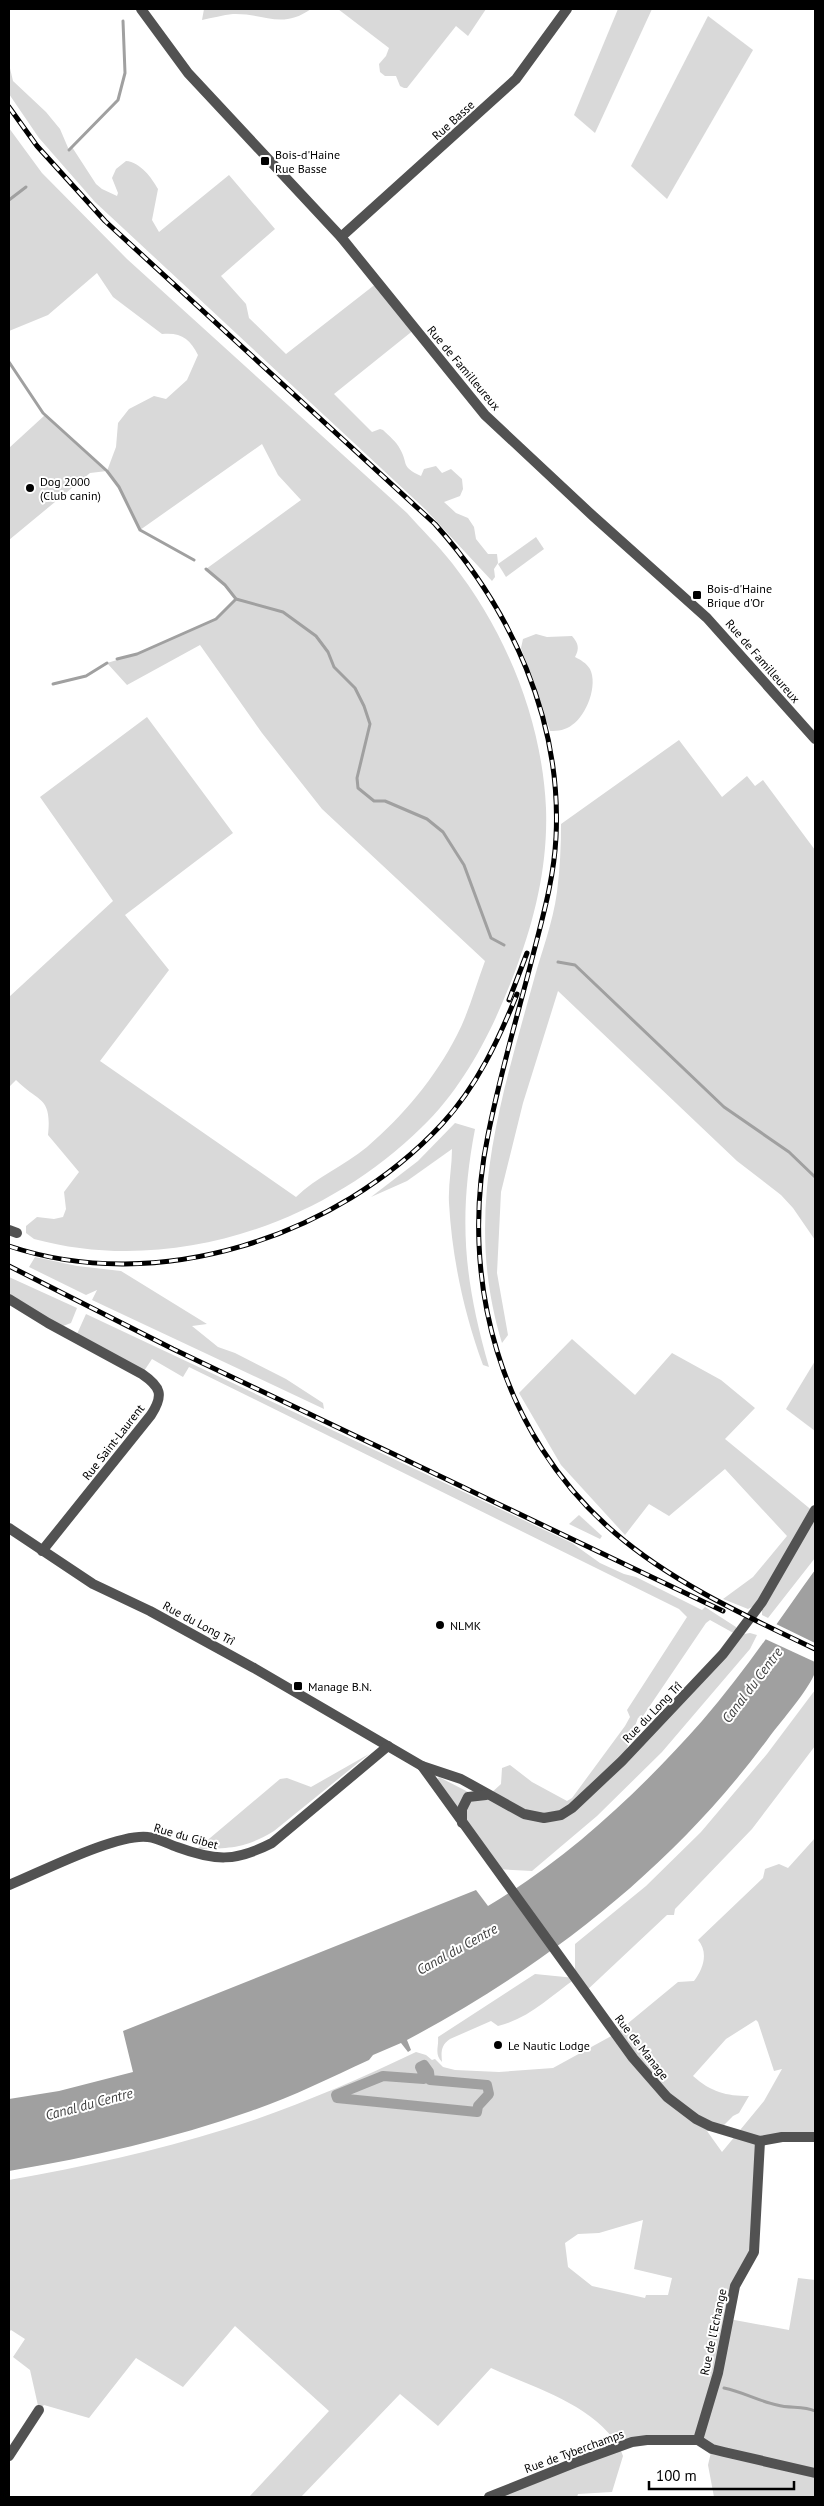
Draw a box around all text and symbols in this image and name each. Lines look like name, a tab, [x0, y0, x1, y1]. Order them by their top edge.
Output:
street label: Rue Basse	[429, 97, 477, 143]
place label: Bois-d'Haine Rue Basse	[275, 147, 340, 176]
marker: Bois-d'Haine Rue Basse	[259, 155, 271, 167]
street label: Rue de Familleureux	[424, 323, 504, 413]
place label: Dog 2000 (Club canin)	[40, 474, 101, 503]
marker: Dog 2000 (Club canin)	[24, 482, 36, 494]
place label: Bois-d'Haine Brique d'Or	[707, 581, 772, 610]
marker: Bois-d'Haine Brique d'Or	[691, 589, 703, 601]
street label: Rue de Familleureux	[723, 616, 803, 706]
street label: Rue Saint-Laurent	[79, 1401, 147, 1483]
street label: Rue du Long Trî	[160, 1598, 238, 1649]
place label: NLMK	[450, 1618, 481, 1633]
marker: NLMK	[434, 1619, 446, 1631]
water label: Canal du Centre	[718, 1643, 787, 1726]
street label: Rue du Long Trî	[619, 1678, 686, 1746]
place label: Manage B.N.	[308, 1679, 372, 1694]
marker: Manage B.N.	[292, 1680, 304, 1692]
street label: Rue du Gibet	[152, 1820, 220, 1852]
water label: Canal du Centre	[413, 1919, 501, 1979]
street label: Rue de Manage	[612, 2011, 672, 2083]
place label: Le Nautic Lodge	[508, 2038, 590, 2053]
marker: Le Nautic Lodge	[492, 2039, 504, 2051]
water label: Canal du Centre	[43, 2084, 135, 2124]
street label: Rue de l'Echange	[697, 2287, 729, 2377]
street label: Rue de Tyberchamps	[522, 2426, 626, 2476]
scale bar	[649, 2458, 794, 2490]
text: 100 m	[656, 2466, 697, 2485]

